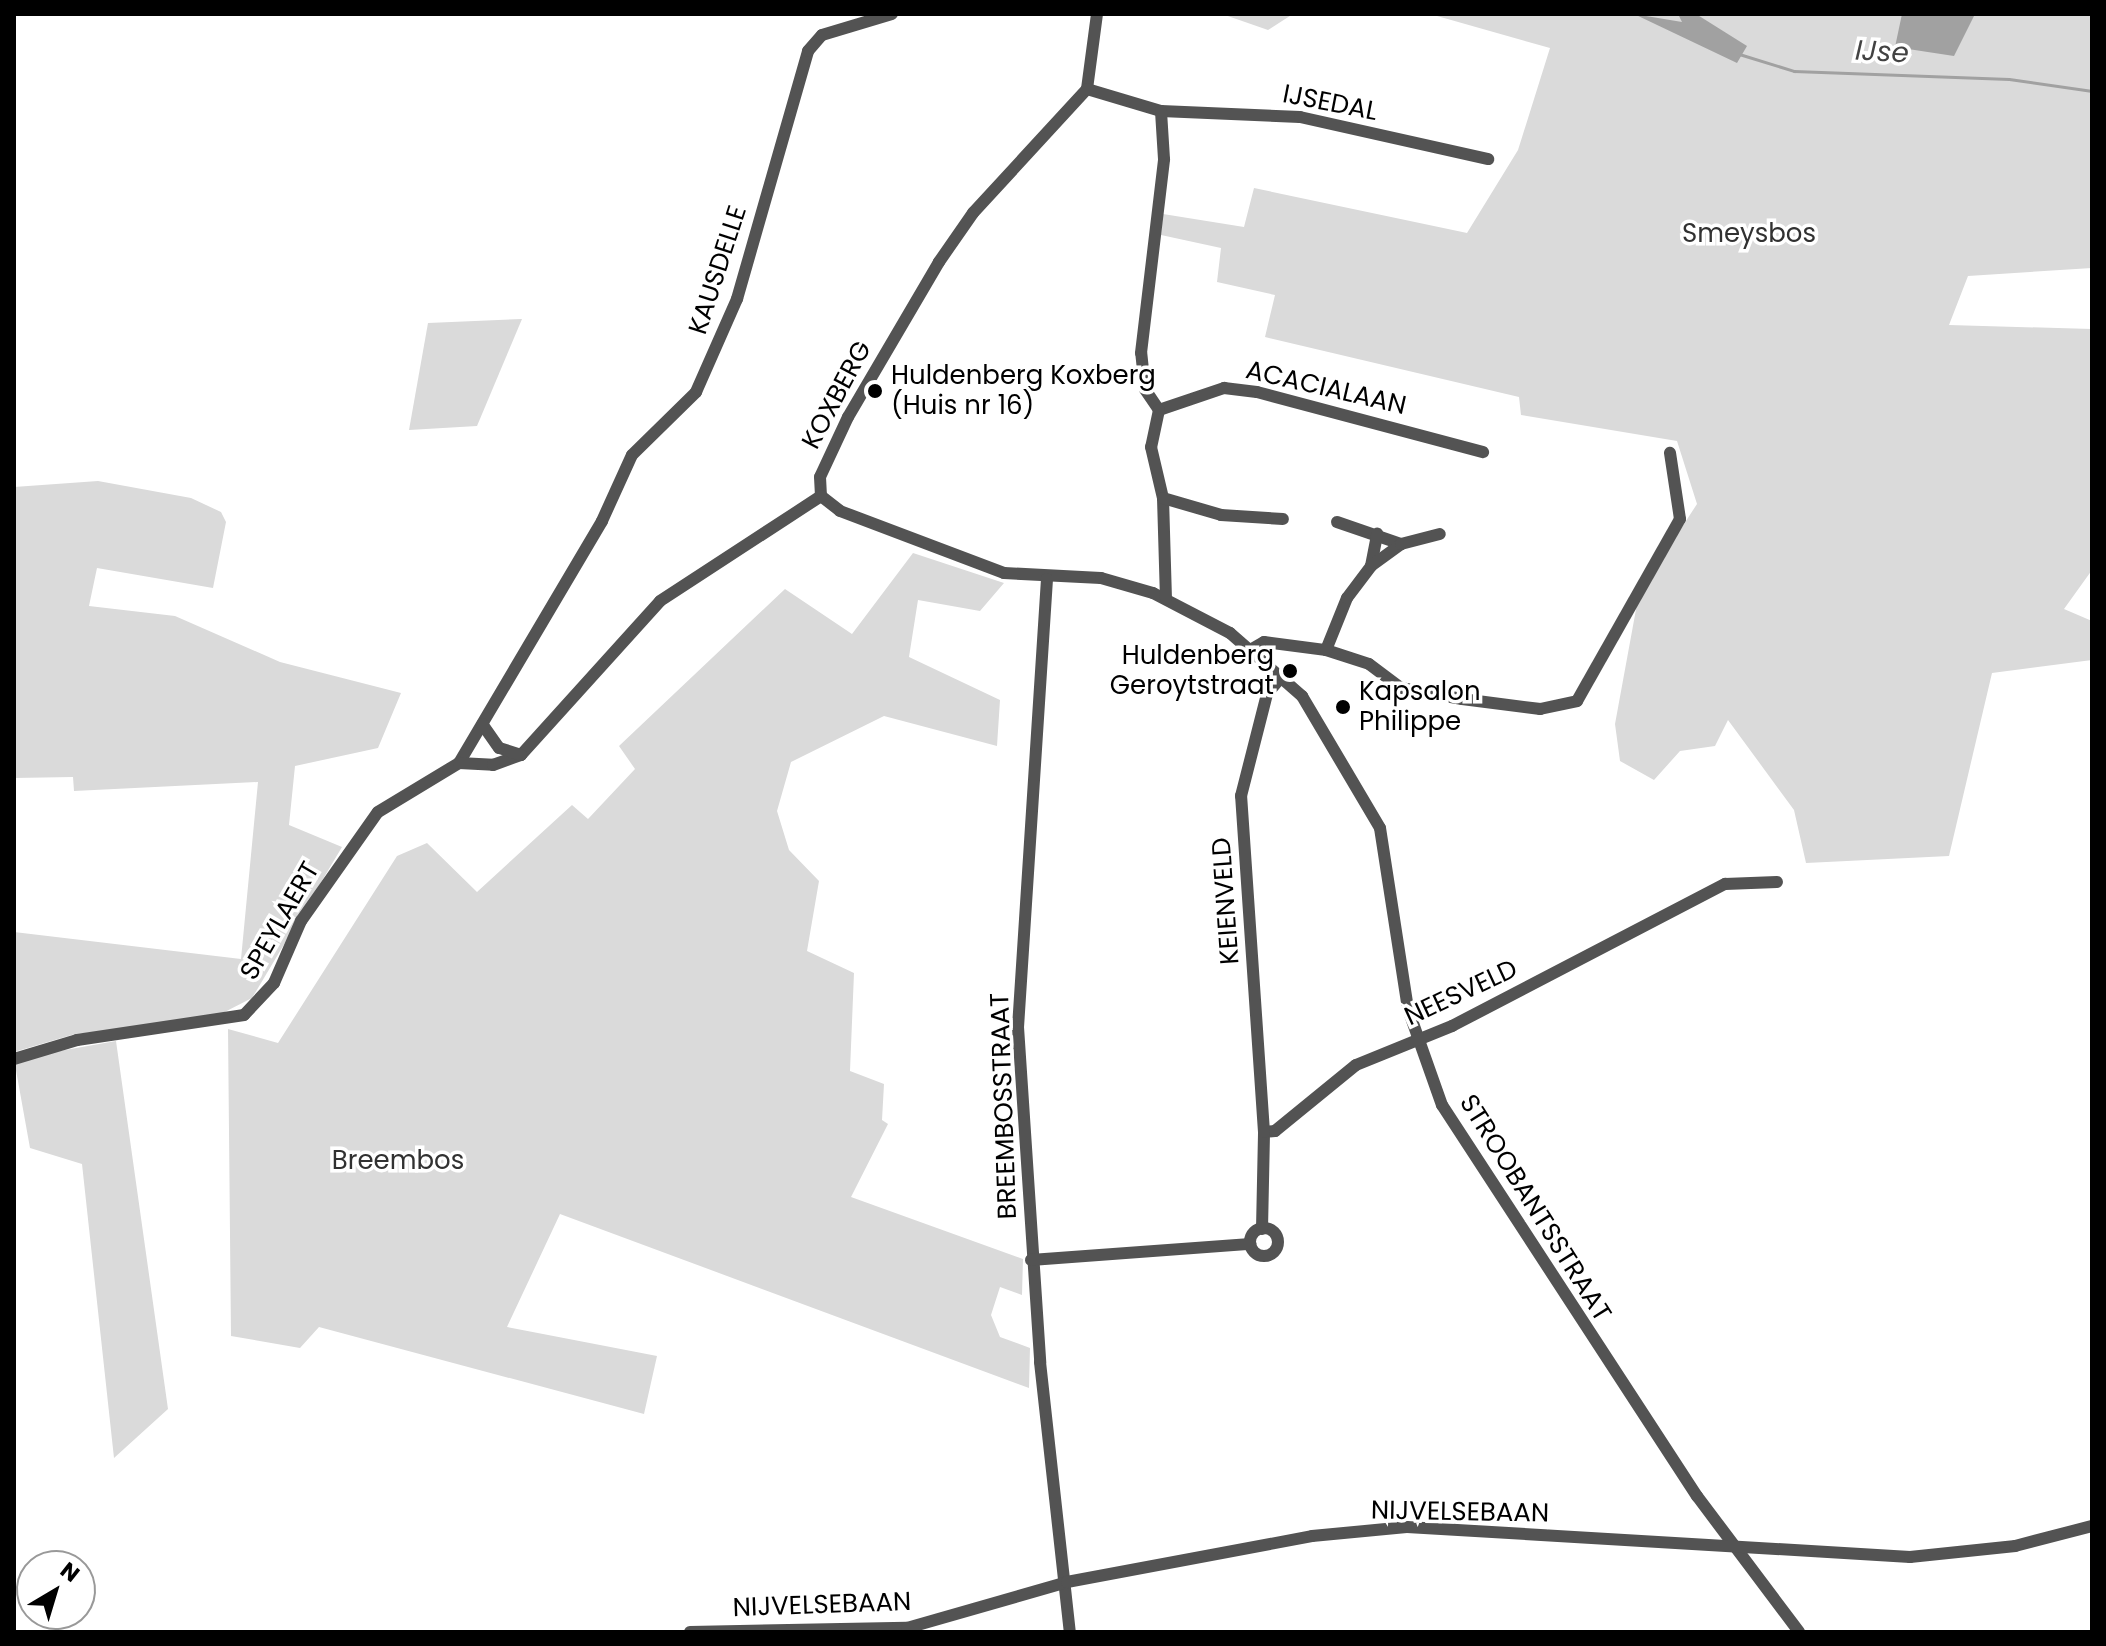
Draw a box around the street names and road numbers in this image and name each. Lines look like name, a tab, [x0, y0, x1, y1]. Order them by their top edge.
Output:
street label: IJSEDAL	[1280, 79, 1380, 127]
street label: KAUSDELLE	[683, 202, 753, 338]
street label: KOXBERG	[796, 336, 878, 454]
street label: ACACIALAAN	[1243, 354, 1409, 422]
street label: KEIENVELD	[1206, 836, 1246, 966]
street label: SPEYLAERT	[234, 857, 326, 985]
street label: NEESVELD	[1400, 953, 1522, 1033]
street label: BREEMBOSSTRAAT	[984, 992, 1024, 1220]
street label: STROOBANTSSTRAAT	[1453, 1089, 1617, 1327]
street label: NIJVELSEBAAN	[1371, 1495, 1549, 1529]
street label: NIJVELSEBAAN	[732, 1586, 912, 1624]

